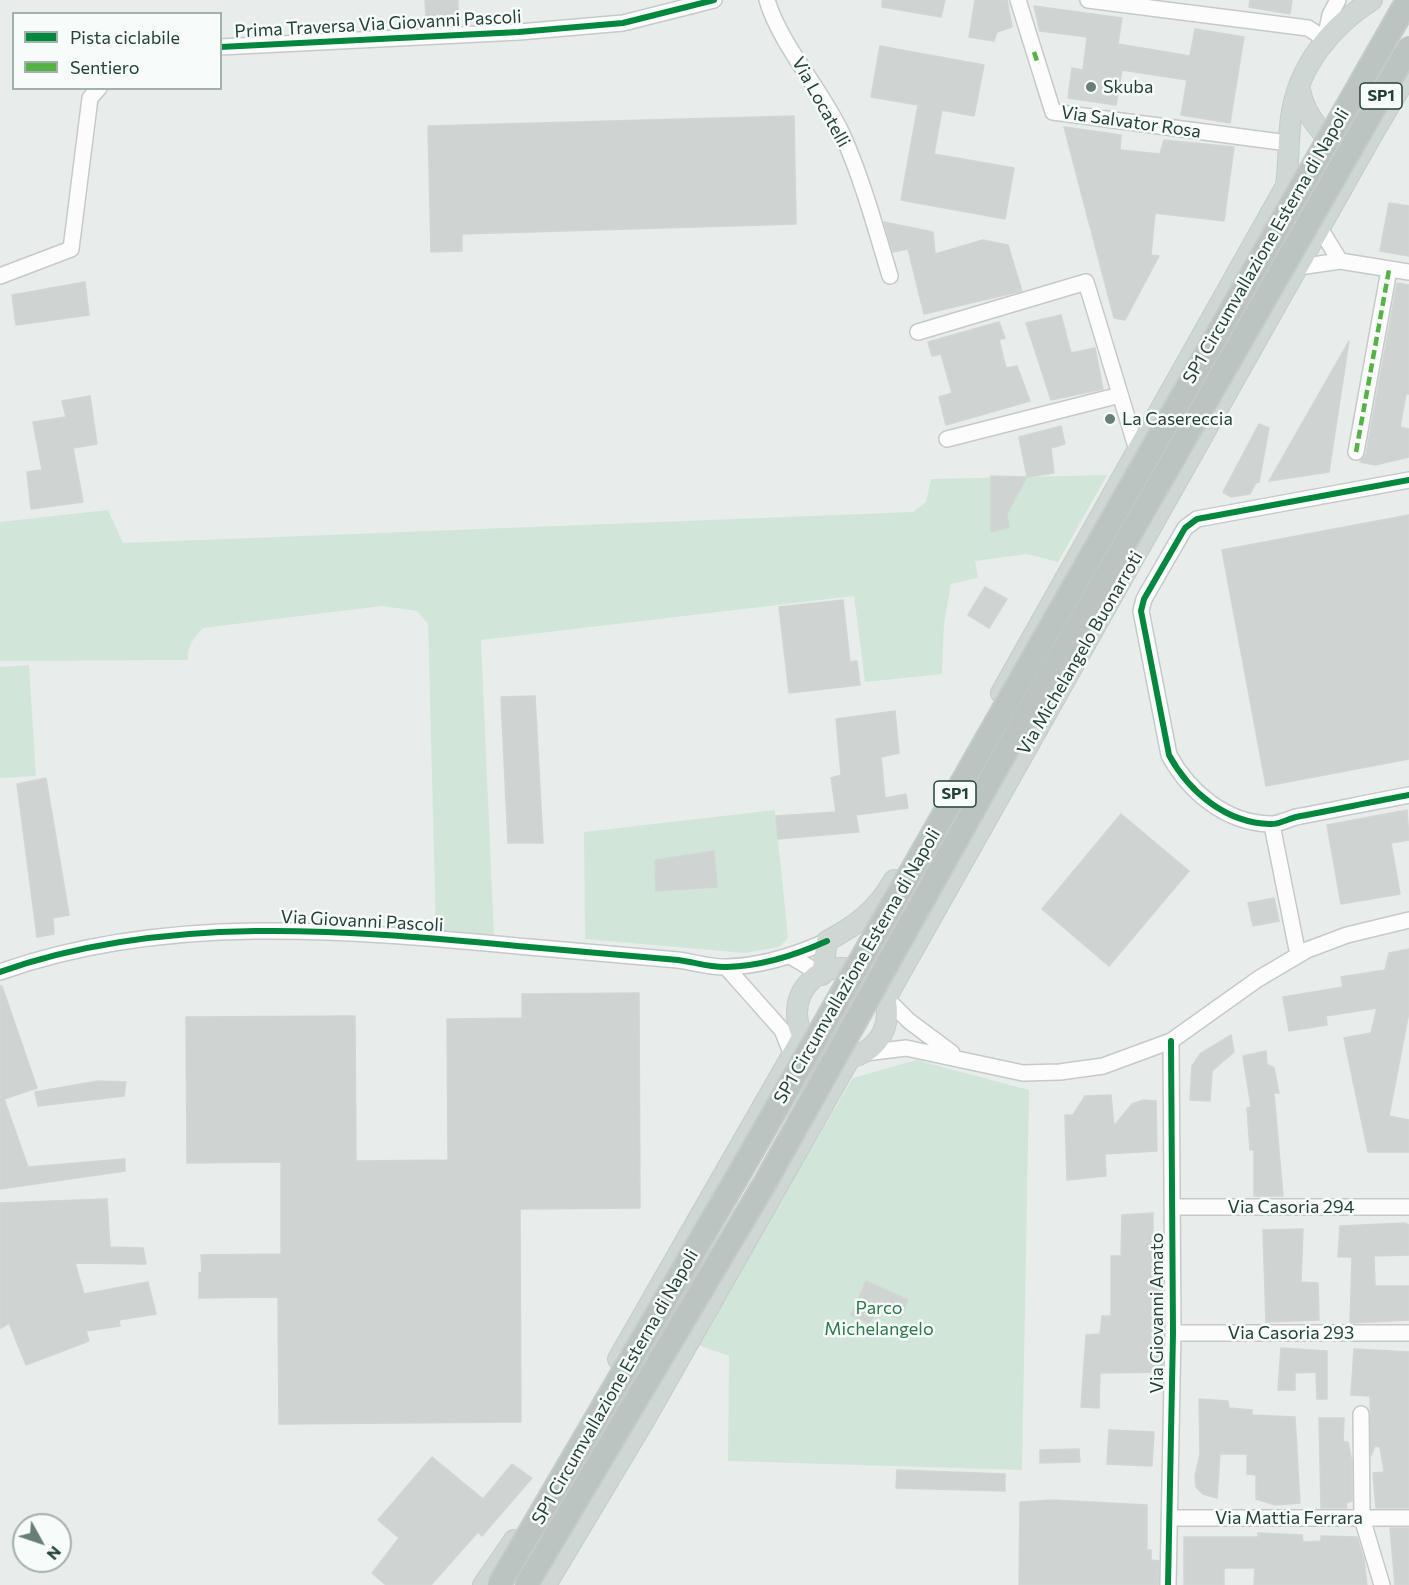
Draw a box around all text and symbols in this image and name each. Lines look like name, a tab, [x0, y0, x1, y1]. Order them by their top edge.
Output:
street label: Prima Traversa Via Giovanni Pascoli	[234, 6, 522, 42]
legend	[12, 12, 222, 90]
text: Pista ciclabile	[70, 26, 180, 48]
street label: Via Locatelli	[787, 53, 855, 151]
text: Sentiero	[70, 56, 140, 78]
place label: Skuba	[1103, 76, 1153, 98]
marker: Skuba	[1084, 80, 1098, 94]
road number: SP1	[1360, 83, 1402, 109]
street label: Via Salvator Rosa	[1060, 101, 1202, 143]
street label: SP1 Circumvallazione Esterna di Napoli	[1178, 105, 1354, 387]
place label: La Casereccia	[1122, 408, 1233, 430]
marker: La Casereccia	[1103, 412, 1117, 426]
street label: Via Michelangelo Buonarroti	[1013, 547, 1147, 759]
road number: SP1	[934, 781, 976, 807]
street label: SP1 Circumvallazione Esterna di Napoli	[769, 825, 945, 1107]
street label: Via Giovanni Pascoli	[280, 906, 444, 936]
street label: Via Casoria 294	[1228, 1196, 1354, 1218]
street label: Via Giovanni Amato	[1146, 1233, 1168, 1393]
street label: SP1 Circumvallazione Esterna di Napoli	[527, 1246, 703, 1528]
park label: Parco Michelangelo	[824, 1297, 934, 1340]
street label: Via Casoria 293	[1228, 1322, 1354, 1344]
street label: Via Mattia Ferrara	[1215, 1507, 1363, 1529]
north arrow	[12, 1513, 72, 1573]
text: N	[44, 1543, 66, 1564]

